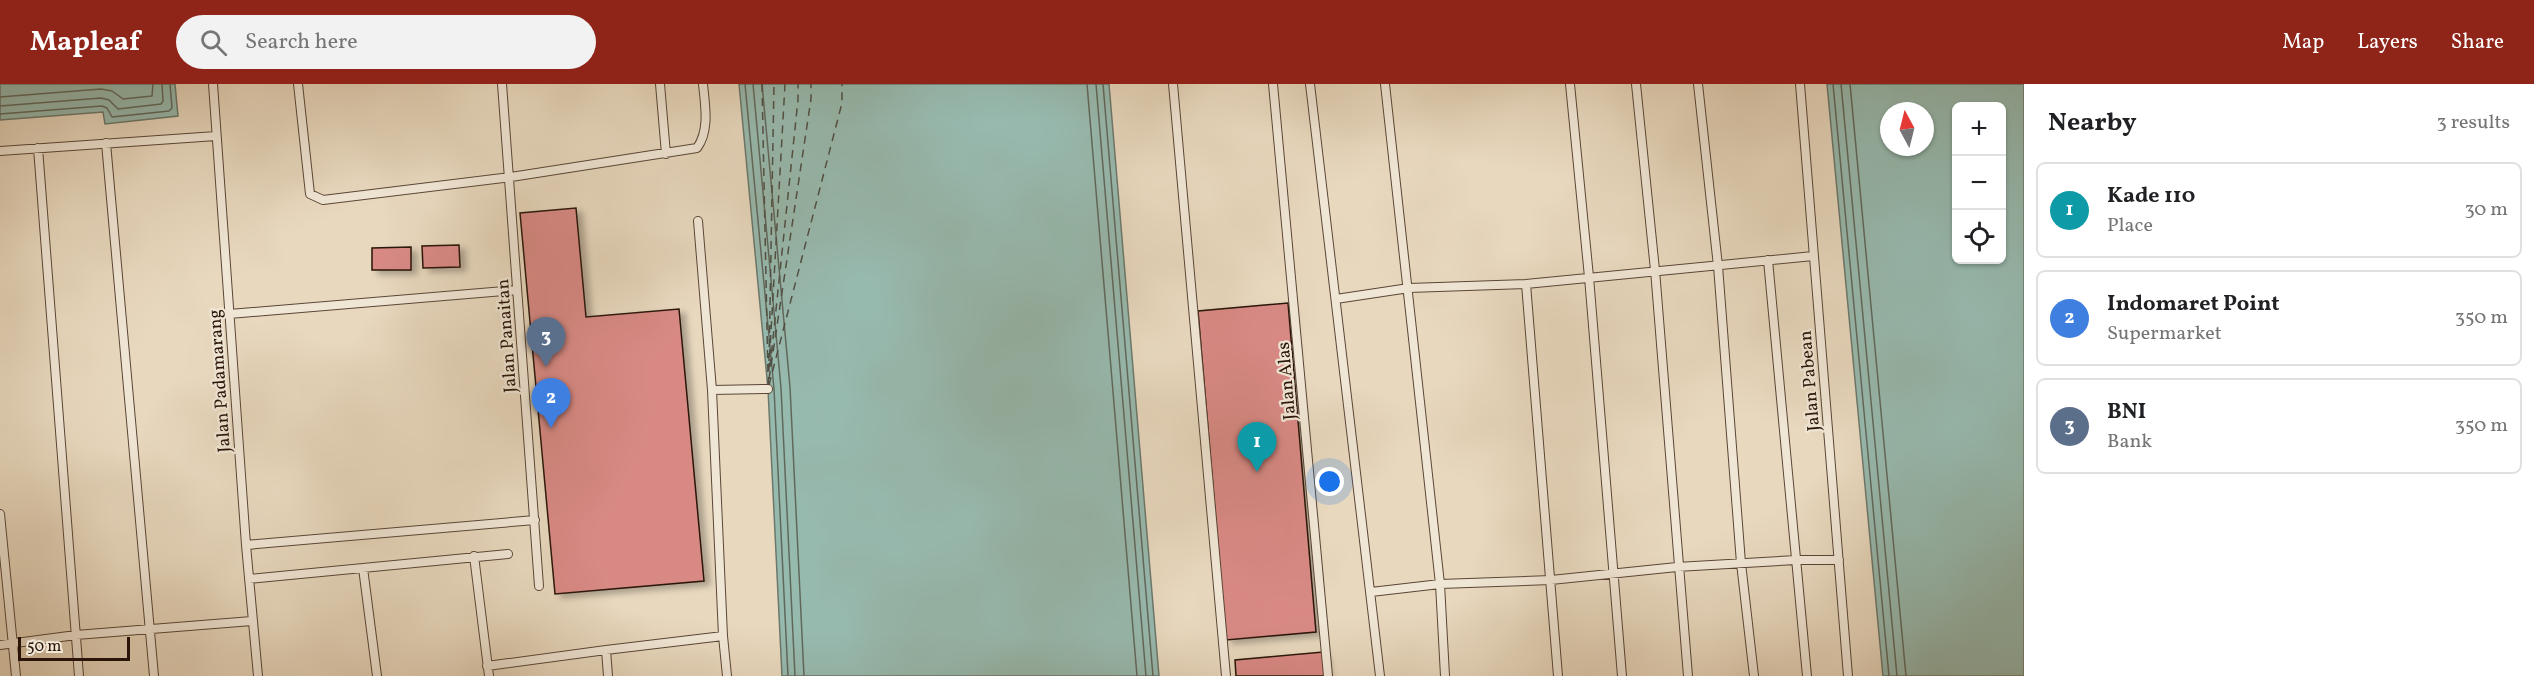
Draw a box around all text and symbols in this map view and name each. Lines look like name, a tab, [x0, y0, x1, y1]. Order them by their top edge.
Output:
search box	[176, 15, 596, 69]
text: Mapleaf	[30, 23, 140, 62]
icon: search	[197, 26, 230, 59]
text: Search here	[245, 27, 358, 58]
text: Map	[2282, 28, 2324, 57]
text: Layers	[2357, 28, 2418, 57]
text: Share	[2451, 28, 2504, 57]
north arrow	[1880, 102, 1934, 156]
map controls	[1952, 102, 2006, 264]
button: +	[1952, 102, 2006, 156]
text: Nearby	[2048, 105, 2137, 141]
text: 3 results	[2436, 109, 2510, 137]
button: −	[1952, 156, 2006, 210]
text: Kade 110	[2107, 181, 2195, 212]
text: 1	[2065, 196, 2074, 224]
text: 30 m	[2464, 196, 2508, 224]
button: locate	[1952, 210, 2006, 264]
text: Place	[2107, 212, 2153, 240]
street label: Jalan Panaitan	[491, 278, 524, 394]
text: Indomaret Point	[2107, 289, 2280, 320]
text: 2	[2064, 304, 2075, 332]
text: 350 m	[2455, 304, 2508, 332]
street label: Jalan Padamarang	[203, 308, 238, 453]
pin: 3	[526, 318, 566, 367]
text: Supermarket	[2107, 320, 2222, 348]
street label: Jalan Pabean	[1794, 329, 1827, 432]
street label: Jalan Alas	[1272, 341, 1303, 421]
pin: 2	[532, 378, 570, 428]
text: BNI	[2107, 397, 2146, 428]
text: 3	[2064, 412, 2075, 440]
text: 350 m	[2455, 412, 2508, 440]
pin: 1	[1238, 422, 1276, 472]
text: Bank	[2107, 428, 2152, 456]
your location	[1315, 467, 1344, 496]
scale bar	[18, 634, 130, 662]
text: 50 m	[27, 636, 61, 658]

